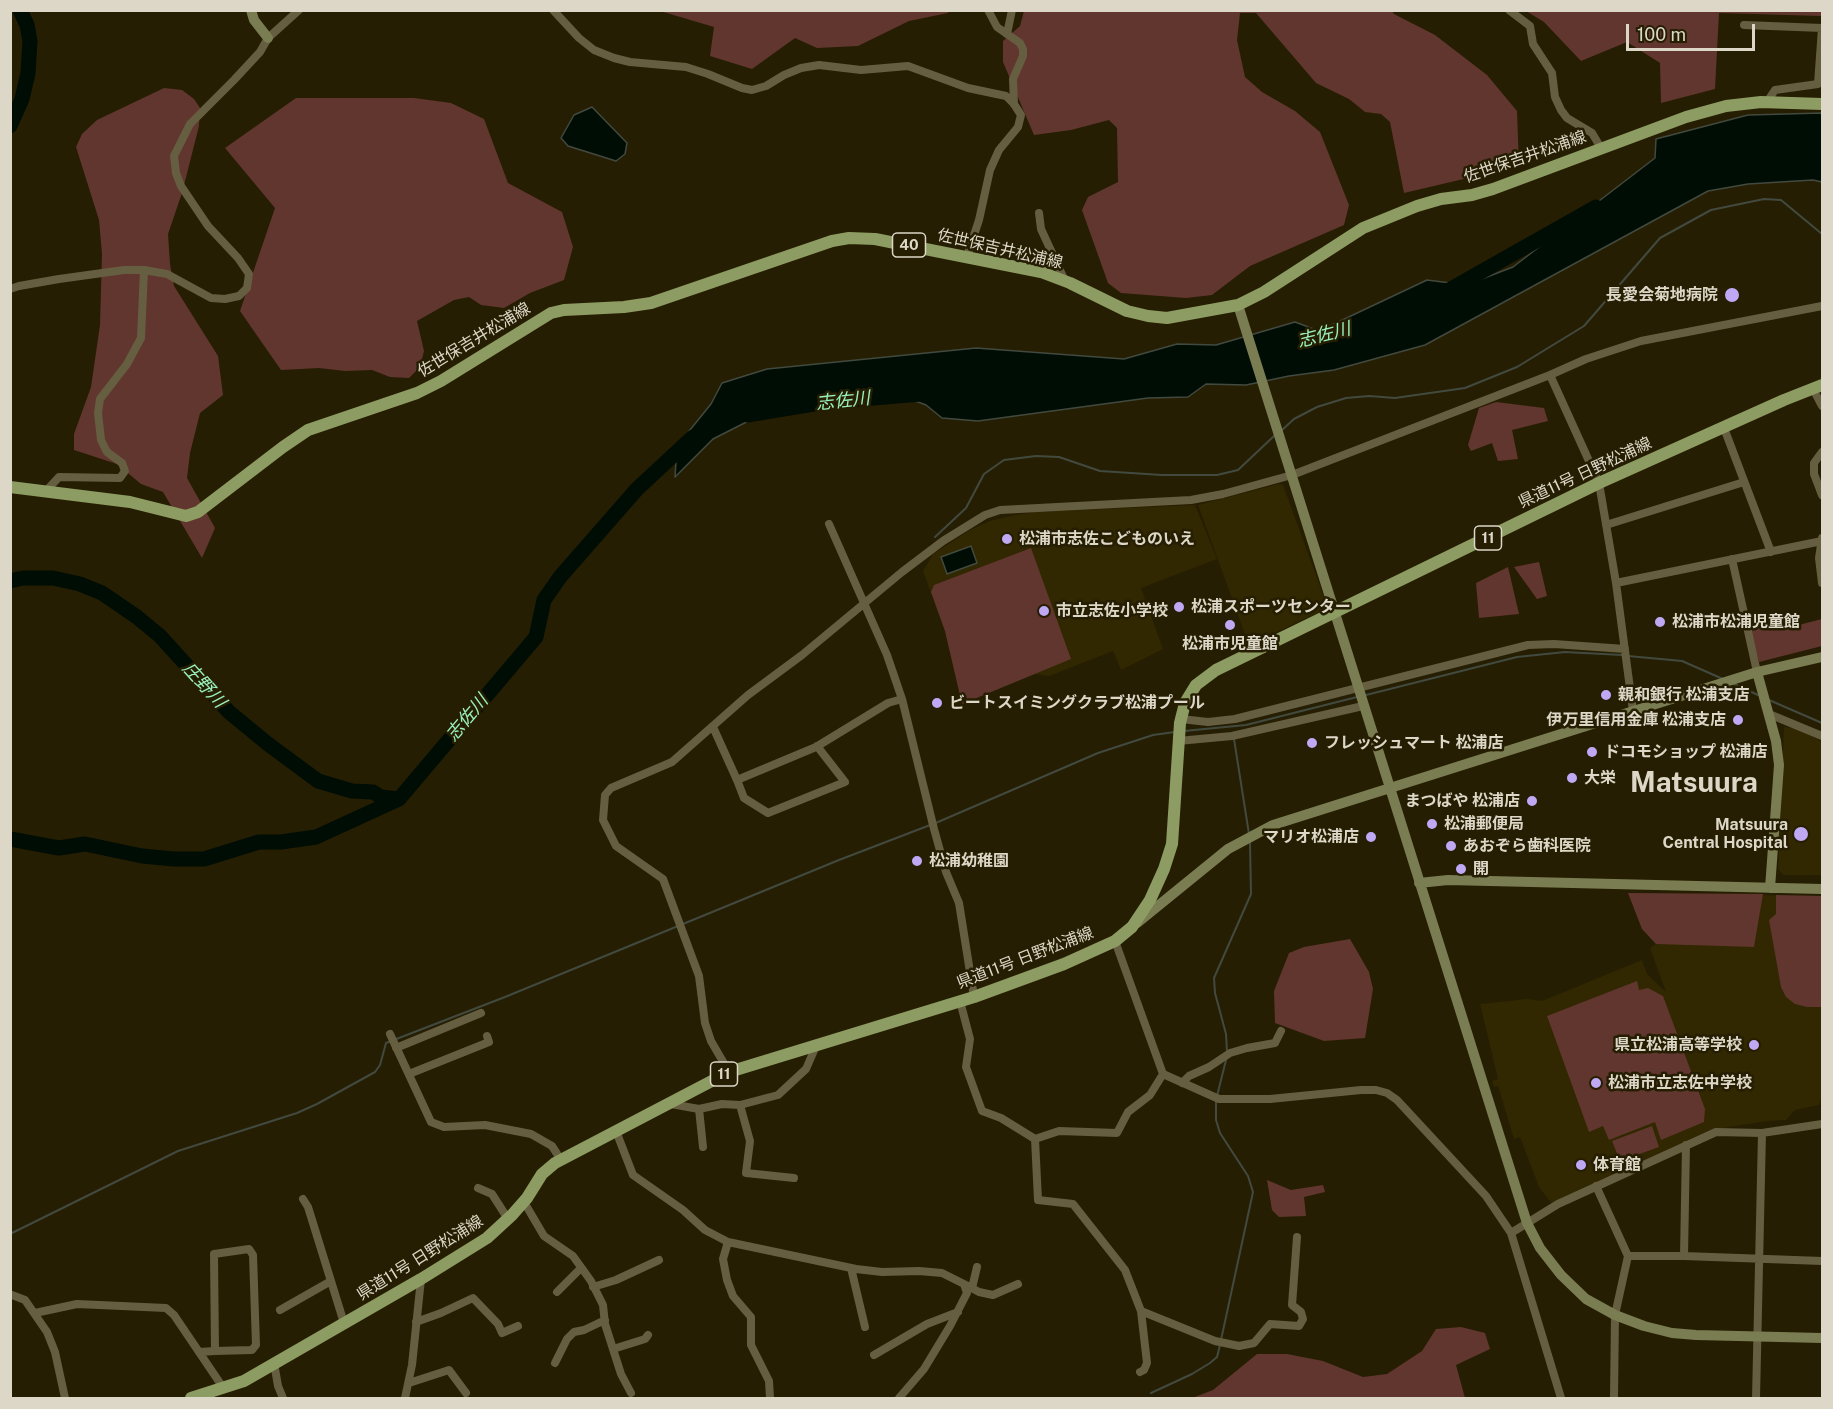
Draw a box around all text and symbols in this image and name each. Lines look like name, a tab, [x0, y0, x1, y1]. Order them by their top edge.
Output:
scale bar	[1629, 12, 1758, 50]
text: 100 m	[1637, 24, 1686, 45]
street label: 佐世保吉井松浦線	[1461, 127, 1589, 187]
street label: 佐世保吉井松浦線	[935, 225, 1065, 273]
road number: 40	[892, 233, 926, 257]
place label: 長愛会菊地病院	[1606, 285, 1718, 305]
marker: 長愛会菊地病院	[1723, 286, 1741, 304]
street label: 佐世保吉井松浦線	[414, 299, 534, 381]
water label: 志佐川	[1295, 318, 1353, 352]
water label: 志佐川	[815, 387, 871, 415]
street label: 県道11号 日野松浦線	[1515, 434, 1655, 512]
road number: 11	[1474, 526, 1502, 550]
place label: 松浦市志佐こどものいえ	[1019, 529, 1195, 549]
marker: 松浦市志佐こどものいえ	[1000, 532, 1014, 546]
place label: 松浦スポーツセンター	[1191, 597, 1351, 617]
marker: 松浦スポーツセンター	[1172, 600, 1186, 614]
place label: 市立志佐小学校	[1056, 601, 1168, 621]
marker: 市立志佐小学校	[1037, 604, 1051, 618]
place label: 松浦市松浦児童館	[1672, 612, 1800, 632]
marker: 松浦市松浦児童館	[1653, 615, 1667, 629]
marker: 松浦市児童館	[1223, 618, 1237, 632]
place label: 松浦市児童館	[1182, 634, 1278, 654]
water label: 庄野川	[178, 658, 230, 712]
place label: 親和銀行 松浦支店	[1618, 685, 1750, 705]
marker: 親和銀行 松浦支店	[1599, 688, 1613, 702]
water label: 志佐川	[441, 690, 493, 746]
place label: ビートスイミングクラブ松浦プール	[949, 693, 1205, 713]
marker: ビートスイミングクラブ松浦プール	[930, 696, 944, 710]
place label: 伊万里信用金庫 松浦支店	[1546, 710, 1726, 730]
marker: 伊万里信用金庫 松浦支店	[1731, 713, 1745, 727]
place label: フレッシュマート 松浦店	[1324, 733, 1504, 753]
marker: フレッシュマート 松浦店	[1305, 736, 1319, 750]
place label: ドコモショップ 松浦店	[1604, 742, 1768, 762]
marker: ドコモショップ 松浦店	[1585, 745, 1599, 759]
district label: Matsuura	[1630, 766, 1758, 800]
place label: 大栄	[1584, 768, 1616, 788]
marker: 大栄	[1565, 771, 1579, 785]
place label: まつばや 松浦店	[1404, 791, 1520, 811]
marker: まつばや 松浦店	[1525, 794, 1539, 808]
place label: 松浦郵便局	[1444, 814, 1524, 834]
place label: Matsuura Central Hospital	[1662, 815, 1788, 853]
marker: 松浦郵便局	[1425, 817, 1439, 831]
marker: Matsuura Central Hospital	[1792, 825, 1810, 843]
place label: マリオ松浦店	[1263, 827, 1359, 847]
marker: マリオ松浦店	[1364, 830, 1378, 844]
place label: あおぞら歯科医院	[1463, 836, 1591, 856]
marker: あおぞら歯科医院	[1444, 839, 1458, 853]
place label: 松浦幼稚園	[929, 851, 1009, 871]
marker: 松浦幼稚園	[910, 854, 924, 868]
place label: 開	[1473, 859, 1489, 879]
marker: 開	[1454, 862, 1468, 876]
street label: 県道11号 日野松浦線	[954, 923, 1096, 993]
place label: 県立松浦高等学校	[1614, 1035, 1742, 1055]
marker: 県立松浦高等学校	[1747, 1038, 1761, 1052]
road number: 11	[710, 1062, 738, 1086]
place label: 松浦市立志佐中学校	[1608, 1073, 1752, 1093]
marker: 松浦市立志佐中学校	[1589, 1076, 1603, 1090]
place label: 体育館	[1593, 1155, 1641, 1175]
marker: 体育館	[1574, 1158, 1588, 1172]
street label: 県道11号 日野松浦線	[353, 1211, 487, 1305]

